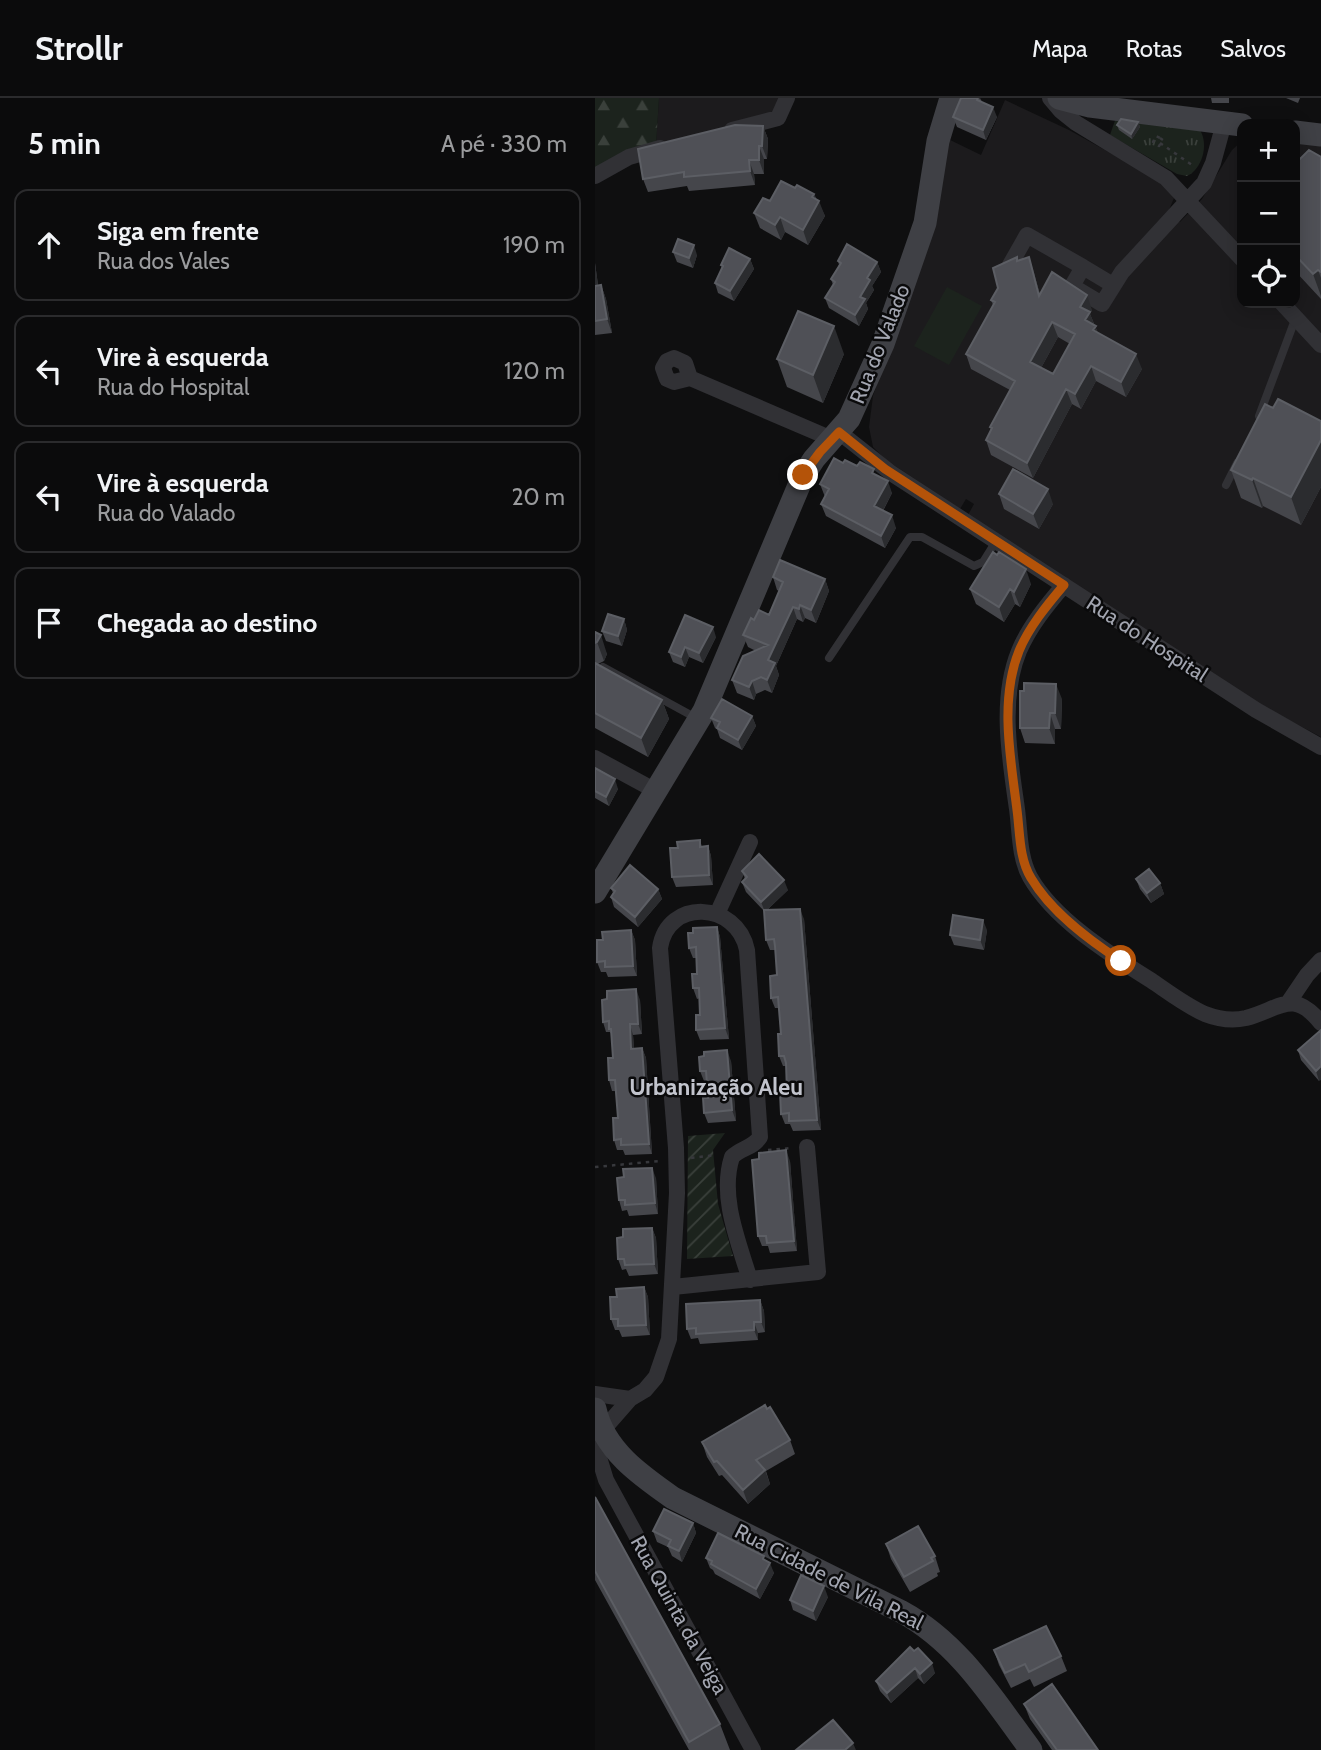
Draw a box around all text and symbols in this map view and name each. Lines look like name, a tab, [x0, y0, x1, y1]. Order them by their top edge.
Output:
text: Strollr	[35, 28, 123, 68]
text: Mapa	[1032, 34, 1088, 63]
text: Rotas	[1126, 34, 1182, 63]
text: Salvos	[1220, 34, 1286, 63]
map controls	[1237, 119, 1300, 308]
button: +	[1237, 119, 1300, 182]
text: 5 min	[28, 125, 101, 162]
text: A pé · 330 m	[441, 130, 567, 158]
button: −	[1237, 182, 1300, 245]
text: Siga em frente	[97, 215, 259, 247]
icon: ahead	[30, 226, 68, 264]
text: 190 m	[503, 231, 565, 259]
button: locate	[1237, 245, 1300, 308]
text: Rua dos Vales	[97, 247, 230, 275]
street label: Rua do Valado	[844, 281, 915, 407]
text: Vire à esquerda	[97, 341, 269, 373]
icon: left	[30, 352, 68, 390]
text: 120 m	[504, 357, 565, 385]
text: Rua do Hospital	[97, 373, 249, 401]
route end	[787, 459, 818, 490]
text: Vire à esquerda	[97, 467, 269, 499]
icon: left	[30, 478, 68, 516]
text: 20 m	[512, 483, 565, 511]
text: Rua do Valado	[97, 499, 235, 527]
street label: Rua do Hospital	[1082, 590, 1212, 687]
icon: arrive	[30, 604, 68, 642]
text: Chegada ao destino	[97, 607, 317, 639]
route start	[1105, 945, 1136, 976]
district label: Urbanização Aleu	[629, 1073, 803, 1101]
street label: Rua Cidade de Vila Real	[731, 1518, 928, 1635]
street label: Rua Quinta da Veiga	[626, 1531, 733, 1698]

